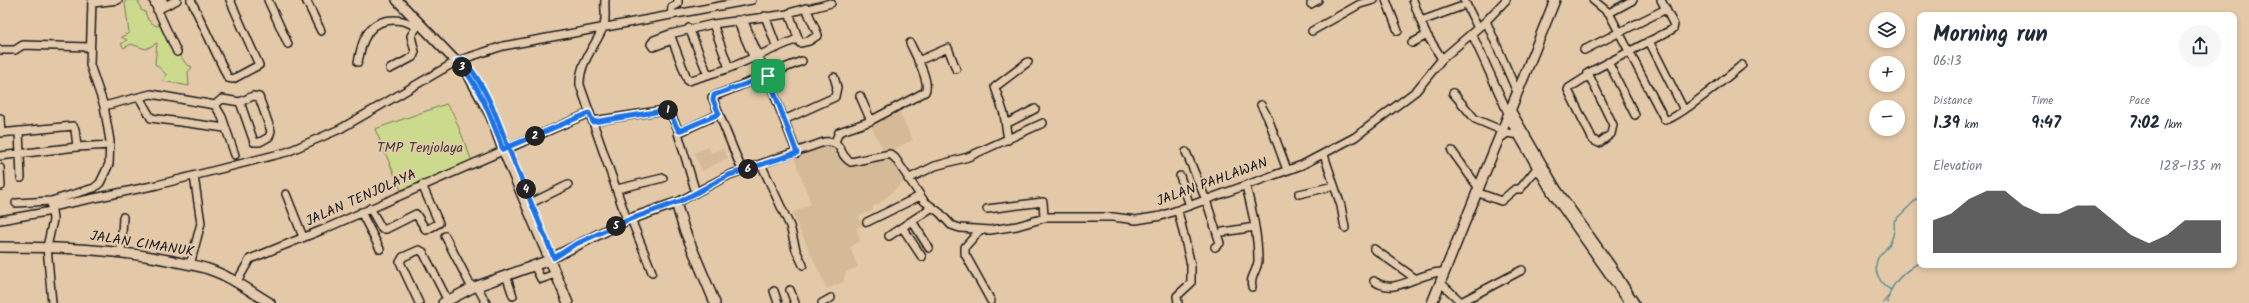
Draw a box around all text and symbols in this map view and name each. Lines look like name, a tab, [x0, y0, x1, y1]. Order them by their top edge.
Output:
map controls	[1869, 12, 1905, 136]
button: layers	[1869, 12, 1905, 48]
text: Morning run	[1933, 18, 2048, 53]
button: share	[2179, 25, 2221, 67]
text: 06:13	[1933, 51, 1961, 72]
button: +	[1869, 56, 1905, 92]
pin: 3	[452, 57, 472, 77]
text: 3	[459, 58, 465, 76]
pin	[751, 59, 785, 93]
icon: arrive	[757, 65, 779, 87]
text: Distance	[1933, 92, 1973, 110]
text: Time	[2031, 92, 2053, 110]
text: Pace	[2129, 92, 2150, 110]
pin: 1	[658, 100, 678, 120]
button: −	[1869, 100, 1905, 136]
text: 1	[666, 101, 670, 119]
text: 1.39	[1933, 110, 1960, 137]
text: 9:47	[2031, 110, 2061, 137]
text: 7:02	[2129, 110, 2160, 137]
text: km	[1960, 116, 1978, 134]
text: /km	[2160, 116, 2182, 134]
pin: 2	[525, 126, 545, 146]
text: 2	[532, 127, 538, 145]
park label: TMP Tenjolaya	[377, 137, 463, 159]
street label: JALAN PAHLAWAN	[1153, 151, 1271, 212]
text: Elevation	[1933, 156, 1982, 177]
text: 128–135 m	[2160, 156, 2221, 177]
pin: 6	[738, 159, 758, 179]
text: 6	[745, 160, 751, 178]
street label: JALAN TENJOLAYA	[302, 164, 420, 232]
pin: 4	[516, 179, 536, 199]
text: 4	[523, 180, 529, 198]
pin: 5	[606, 216, 626, 236]
text: 5	[613, 217, 619, 235]
street label: JALAN CIMANUK	[89, 225, 196, 263]

